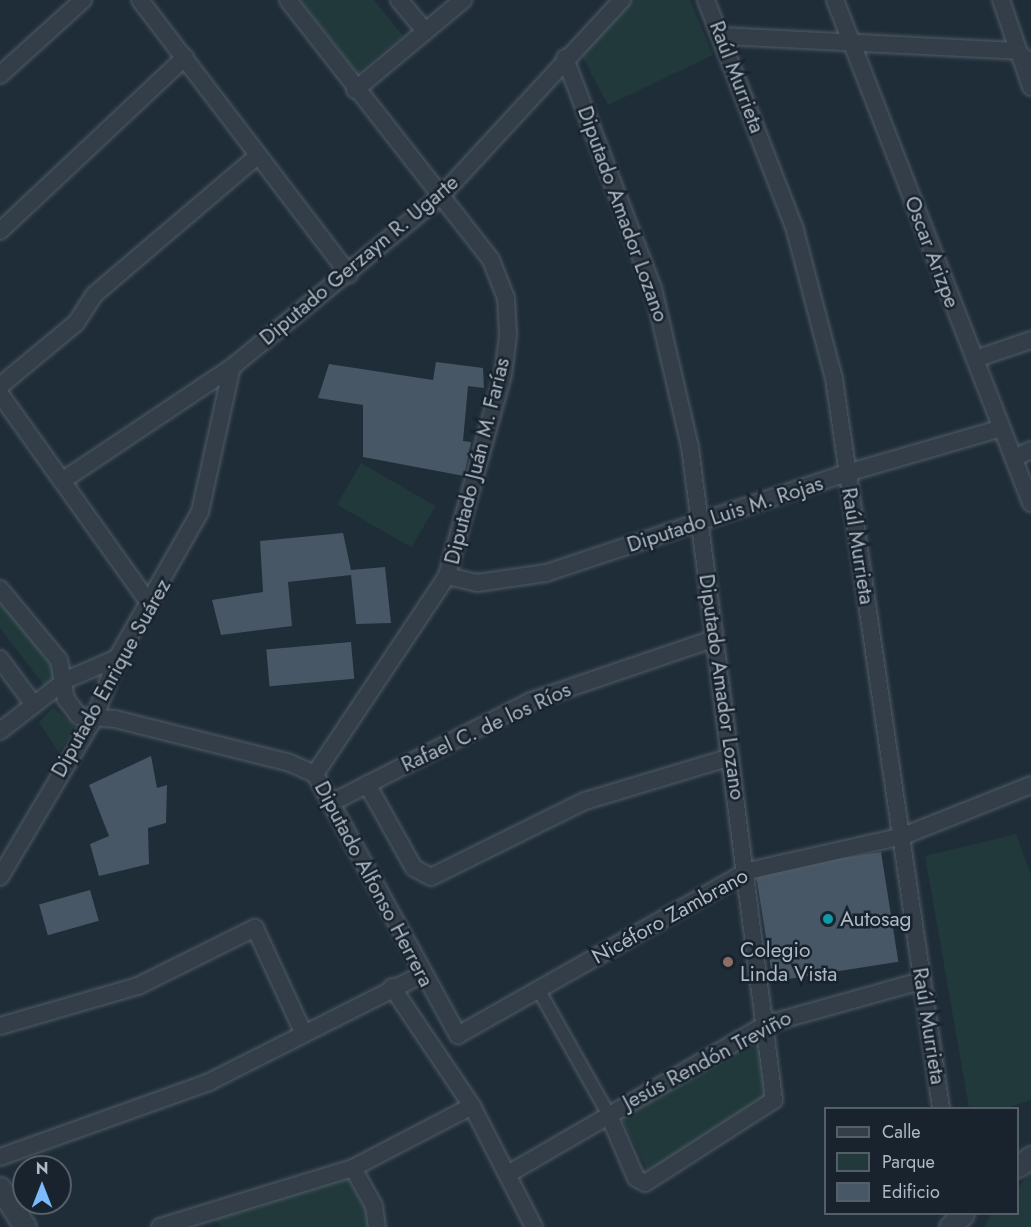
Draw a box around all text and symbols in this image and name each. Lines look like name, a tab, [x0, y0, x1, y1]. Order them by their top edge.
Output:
street label: Raúl Murrieta	[704, 17, 770, 137]
street label: Diputado Amador Lozano	[572, 103, 674, 325]
street label: Diputado Gerzayn R. Ugarte	[255, 170, 463, 350]
street label: Oscar Arizpe	[899, 193, 965, 311]
street label: Diputado Juán M. Farías	[439, 355, 515, 567]
street label: Diputado Luis M. Rojas	[624, 470, 826, 558]
street label: Raúl Murrieta	[836, 486, 880, 606]
street label: Diputado Amador Lozano	[694, 572, 750, 802]
street label: Diputado Enrique Suárez	[46, 574, 176, 782]
street label: Rafael C. de los Ríos	[397, 677, 575, 777]
street label: Diputado Alfonso Herrera	[309, 777, 439, 991]
street label: Nicéforo Zambrano	[588, 863, 752, 969]
place label: Autosag	[840, 906, 912, 932]
marker: Autosag	[821, 912, 835, 926]
place label: Colegio Linda Vista	[740, 937, 837, 987]
marker: Colegio Linda Vista	[721, 955, 735, 969]
street label: Raúl Murrieta	[907, 966, 951, 1086]
street label: Jesús Rendón Treviño	[618, 1005, 796, 1115]
legend	[824, 1107, 1019, 1215]
text: Calle	[882, 1119, 921, 1145]
text: Parque	[882, 1149, 935, 1175]
north arrow	[12, 1155, 72, 1215]
text: N	[36, 1157, 48, 1180]
text: Edificio	[882, 1179, 940, 1205]

